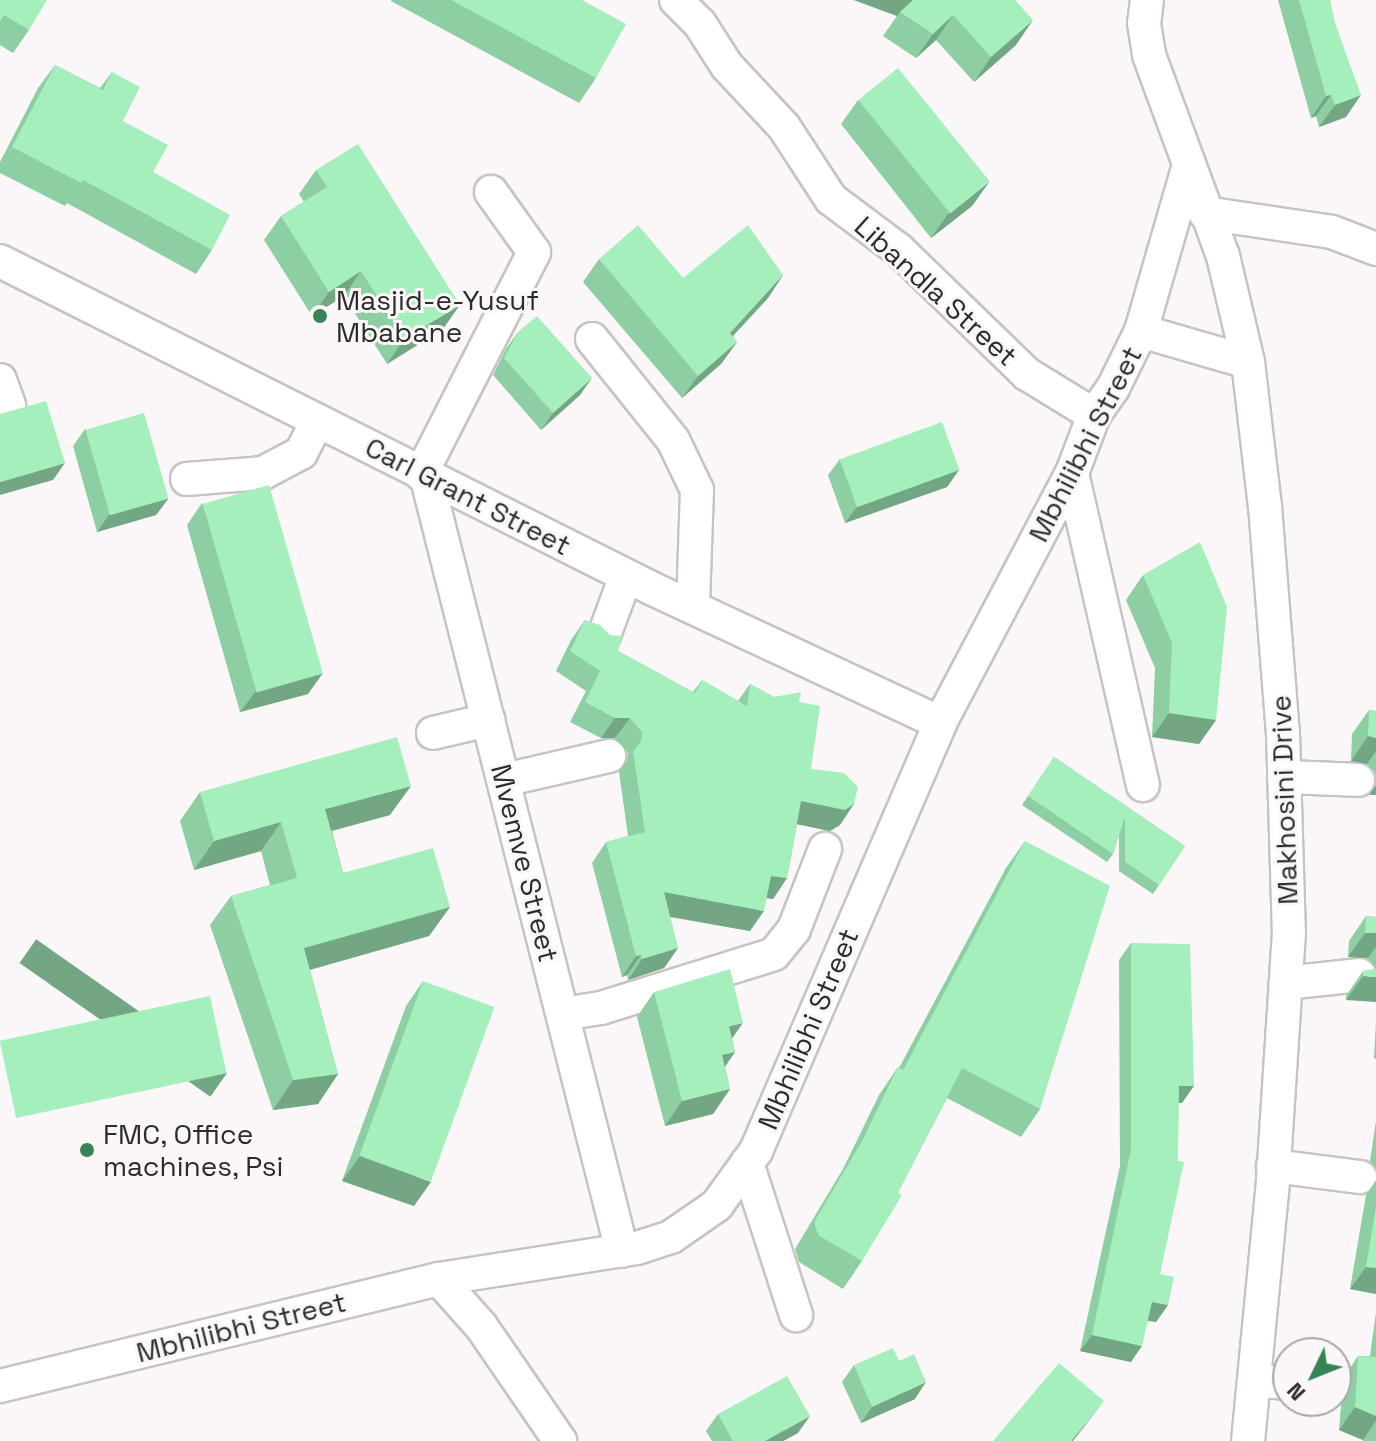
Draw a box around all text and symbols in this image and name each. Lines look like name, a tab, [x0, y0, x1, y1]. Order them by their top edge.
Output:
street label: Libandla Street	[848, 209, 1024, 373]
place label: Masjid-e-Yusuf Mbabane	[336, 283, 539, 349]
marker: Masjid-e-Yusuf Mbabane	[311, 307, 329, 325]
street label: Mbhilibhi Street	[1021, 341, 1149, 547]
street label: Carl Grant Street	[360, 430, 576, 562]
street label: Makhosini Drive	[1264, 695, 1304, 905]
street label: Mvemve Street	[484, 761, 566, 965]
street label: Mbhilibhi Street	[751, 924, 865, 1134]
place label: FMC, Office machines, Psi	[103, 1117, 284, 1183]
marker: FMC, Office machines, Psi	[78, 1141, 96, 1159]
street label: Mbhilibhi Street	[133, 1285, 349, 1369]
north arrow	[1272, 1337, 1352, 1417]
text: N	[1281, 1377, 1311, 1407]

